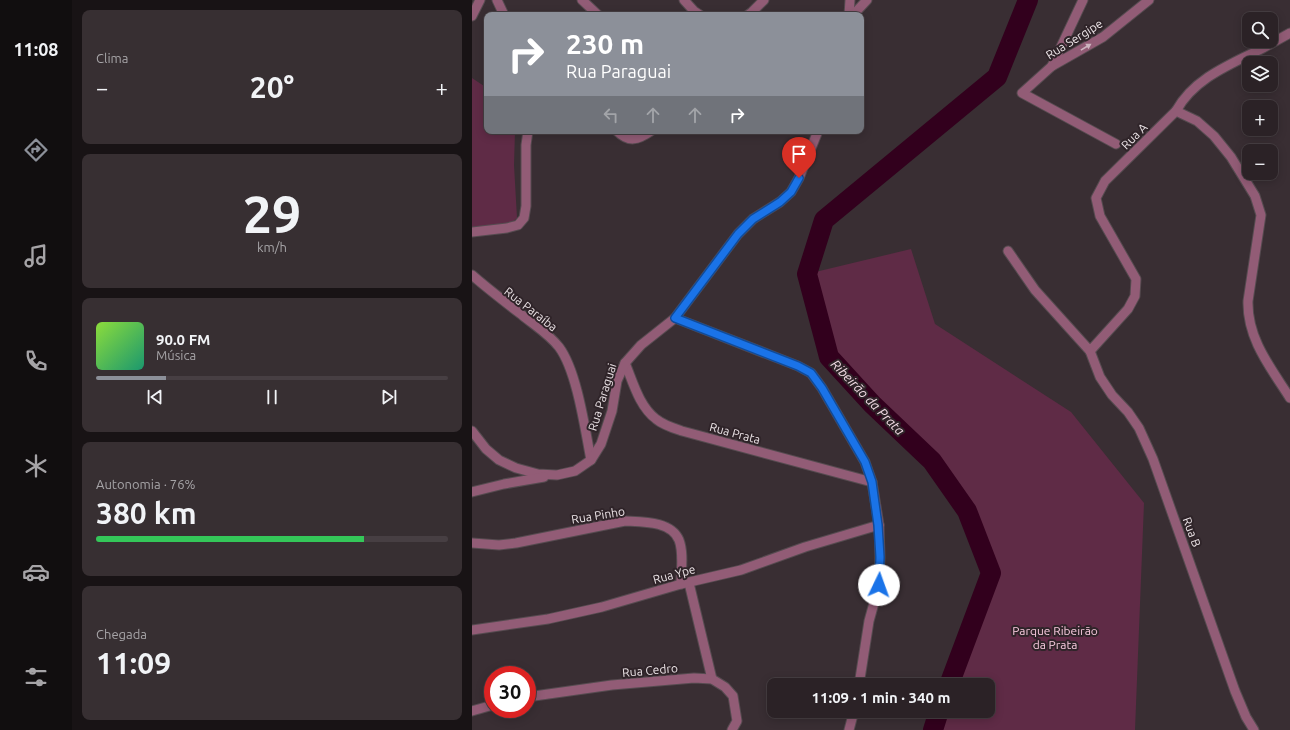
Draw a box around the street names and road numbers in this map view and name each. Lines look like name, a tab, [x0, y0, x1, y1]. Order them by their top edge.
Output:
street label: Rua Sergipe	[1043, 16, 1105, 62]
street label: Rua A	[1118, 120, 1150, 152]
street label: Rua Paraíba	[502, 284, 560, 334]
street label: Rua Paraguai	[586, 362, 618, 432]
street label: Rua Prata	[708, 420, 762, 446]
street label: Rua Pinho	[570, 504, 626, 526]
street label: Rua B	[1181, 515, 1203, 549]
street label: Rua Ype	[651, 562, 697, 586]
street label: Rua Cedro	[622, 661, 678, 679]

